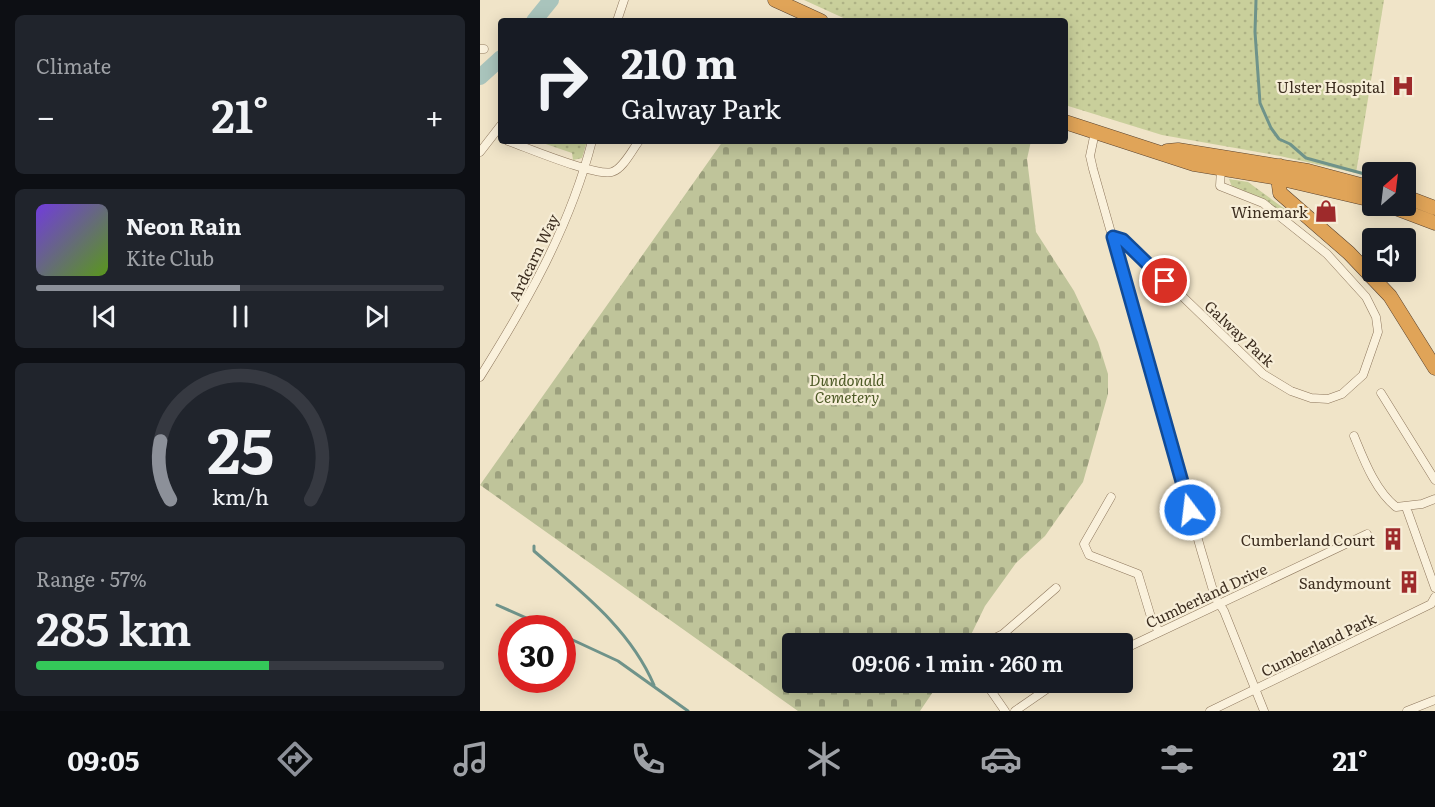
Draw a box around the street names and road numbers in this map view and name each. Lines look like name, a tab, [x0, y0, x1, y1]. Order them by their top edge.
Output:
street label: Ardcarn Way	[502, 209, 564, 304]
street label: Galway Park	[1200, 294, 1281, 372]
street label: Cumberland Drive	[1141, 557, 1271, 633]
street label: Cumberland Park	[1257, 606, 1380, 682]

